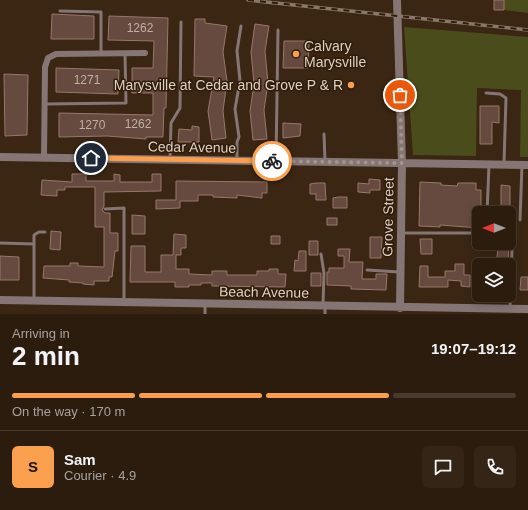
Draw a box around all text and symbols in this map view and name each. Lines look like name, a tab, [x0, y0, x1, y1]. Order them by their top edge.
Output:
house number: 1262	[127, 21, 154, 35]
place label: Calvary Marysville	[304, 38, 366, 70]
marker: Calvary Marysville	[291, 49, 301, 59]
house number: 1271	[74, 73, 101, 87]
place label: Marysville at Cedar and Grove P & R	[114, 77, 343, 93]
pin	[383, 78, 417, 112]
marker: Marysville at Cedar and Grove P & R	[346, 80, 356, 90]
icon: bag	[389, 84, 411, 106]
house number: 1262	[125, 117, 152, 131]
house number: 1270	[79, 118, 106, 132]
street label: Cedar Avenue	[148, 138, 237, 156]
pin	[74, 141, 108, 175]
courier	[252, 141, 292, 181]
icon: home	[80, 147, 102, 169]
icon: bike	[261, 150, 283, 172]
street label: Grove Street	[379, 177, 397, 257]
north arrow	[472, 206, 516, 250]
map controls	[472, 206, 516, 302]
button: layers	[472, 258, 516, 302]
street label: Beach Avenue	[219, 283, 309, 301]
text: Arriving in	[12, 326, 70, 341]
text: 19:07–19:12	[431, 340, 516, 357]
text: 2 min	[12, 341, 80, 371]
text: On the way · 170 m	[12, 404, 125, 419]
button: chat	[422, 446, 464, 488]
button: phone	[474, 446, 516, 488]
text: Sam	[64, 451, 96, 468]
text: S	[28, 458, 38, 475]
text: Courier · 4.9	[64, 468, 136, 483]

